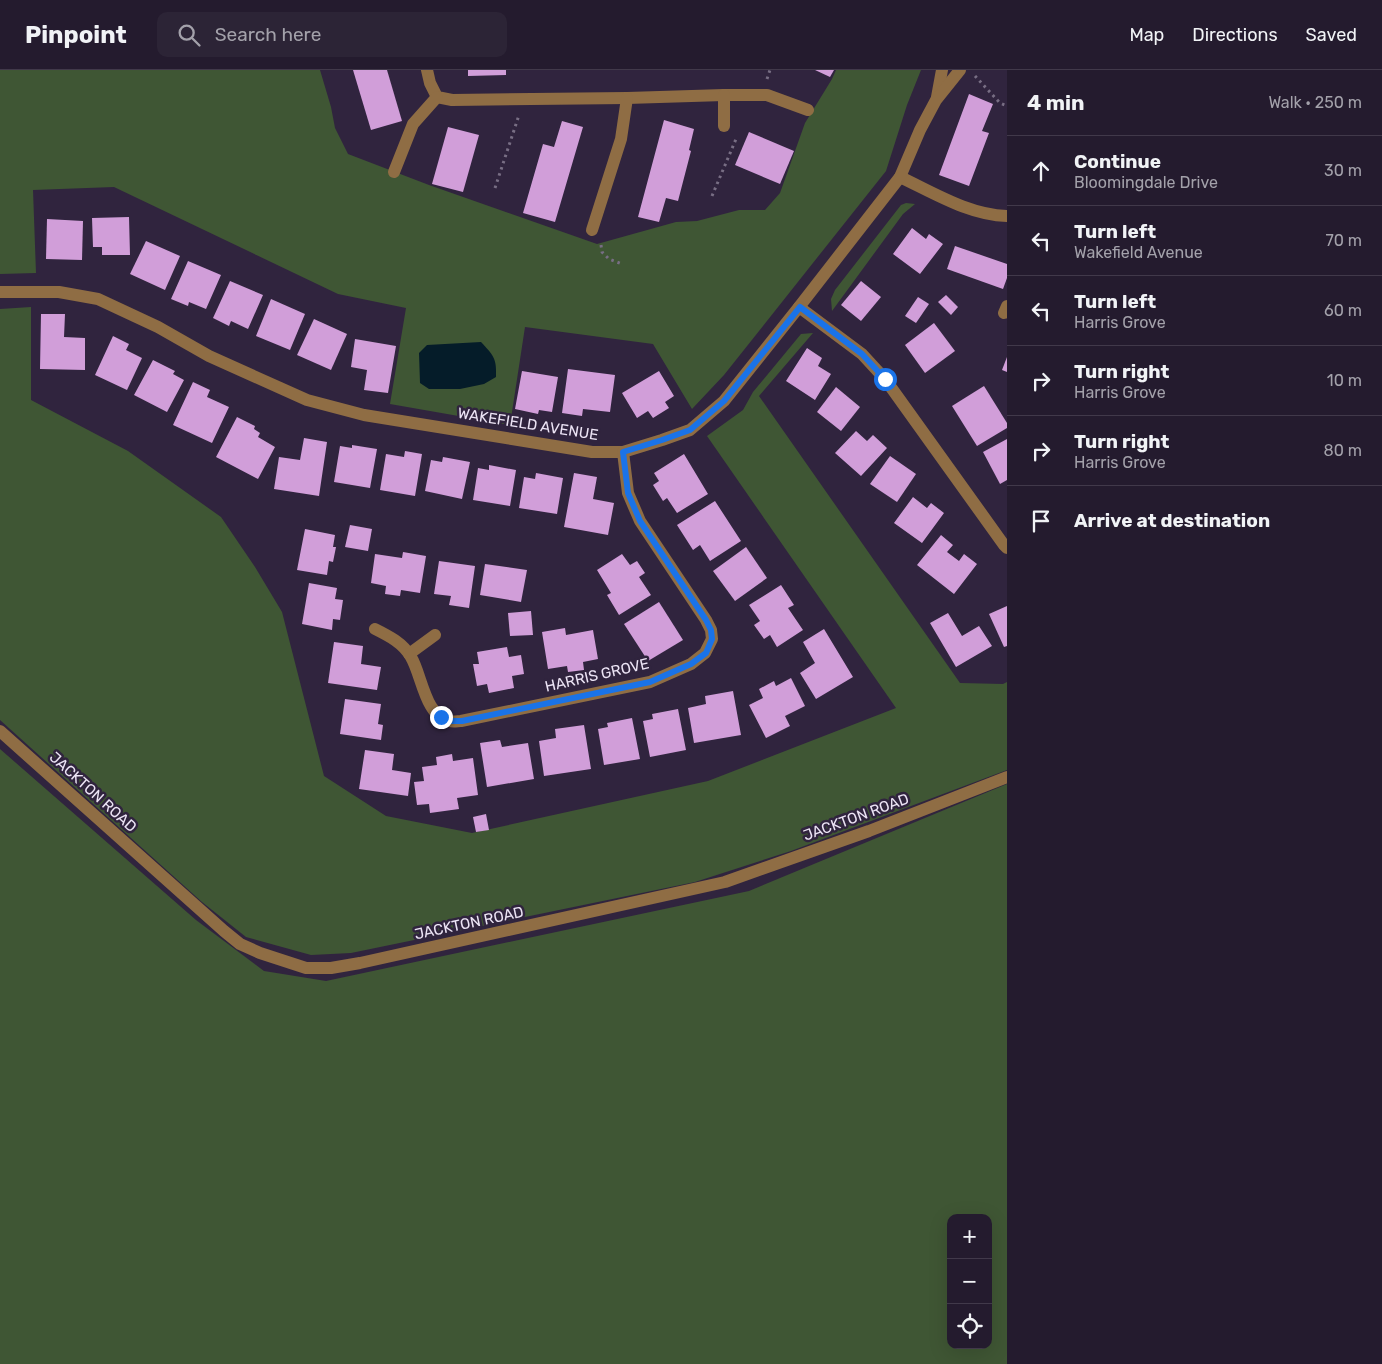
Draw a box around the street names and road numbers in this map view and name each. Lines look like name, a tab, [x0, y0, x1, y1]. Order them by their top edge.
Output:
street label: WAKEFIELD AVENUE	[456, 404, 600, 444]
street label: HARRIS GROVE	[543, 654, 651, 696]
street label: JACKTON ROAD	[46, 748, 140, 836]
street label: JACKTON ROAD	[801, 790, 911, 844]
street label: JACKTON ROAD	[413, 903, 525, 943]

